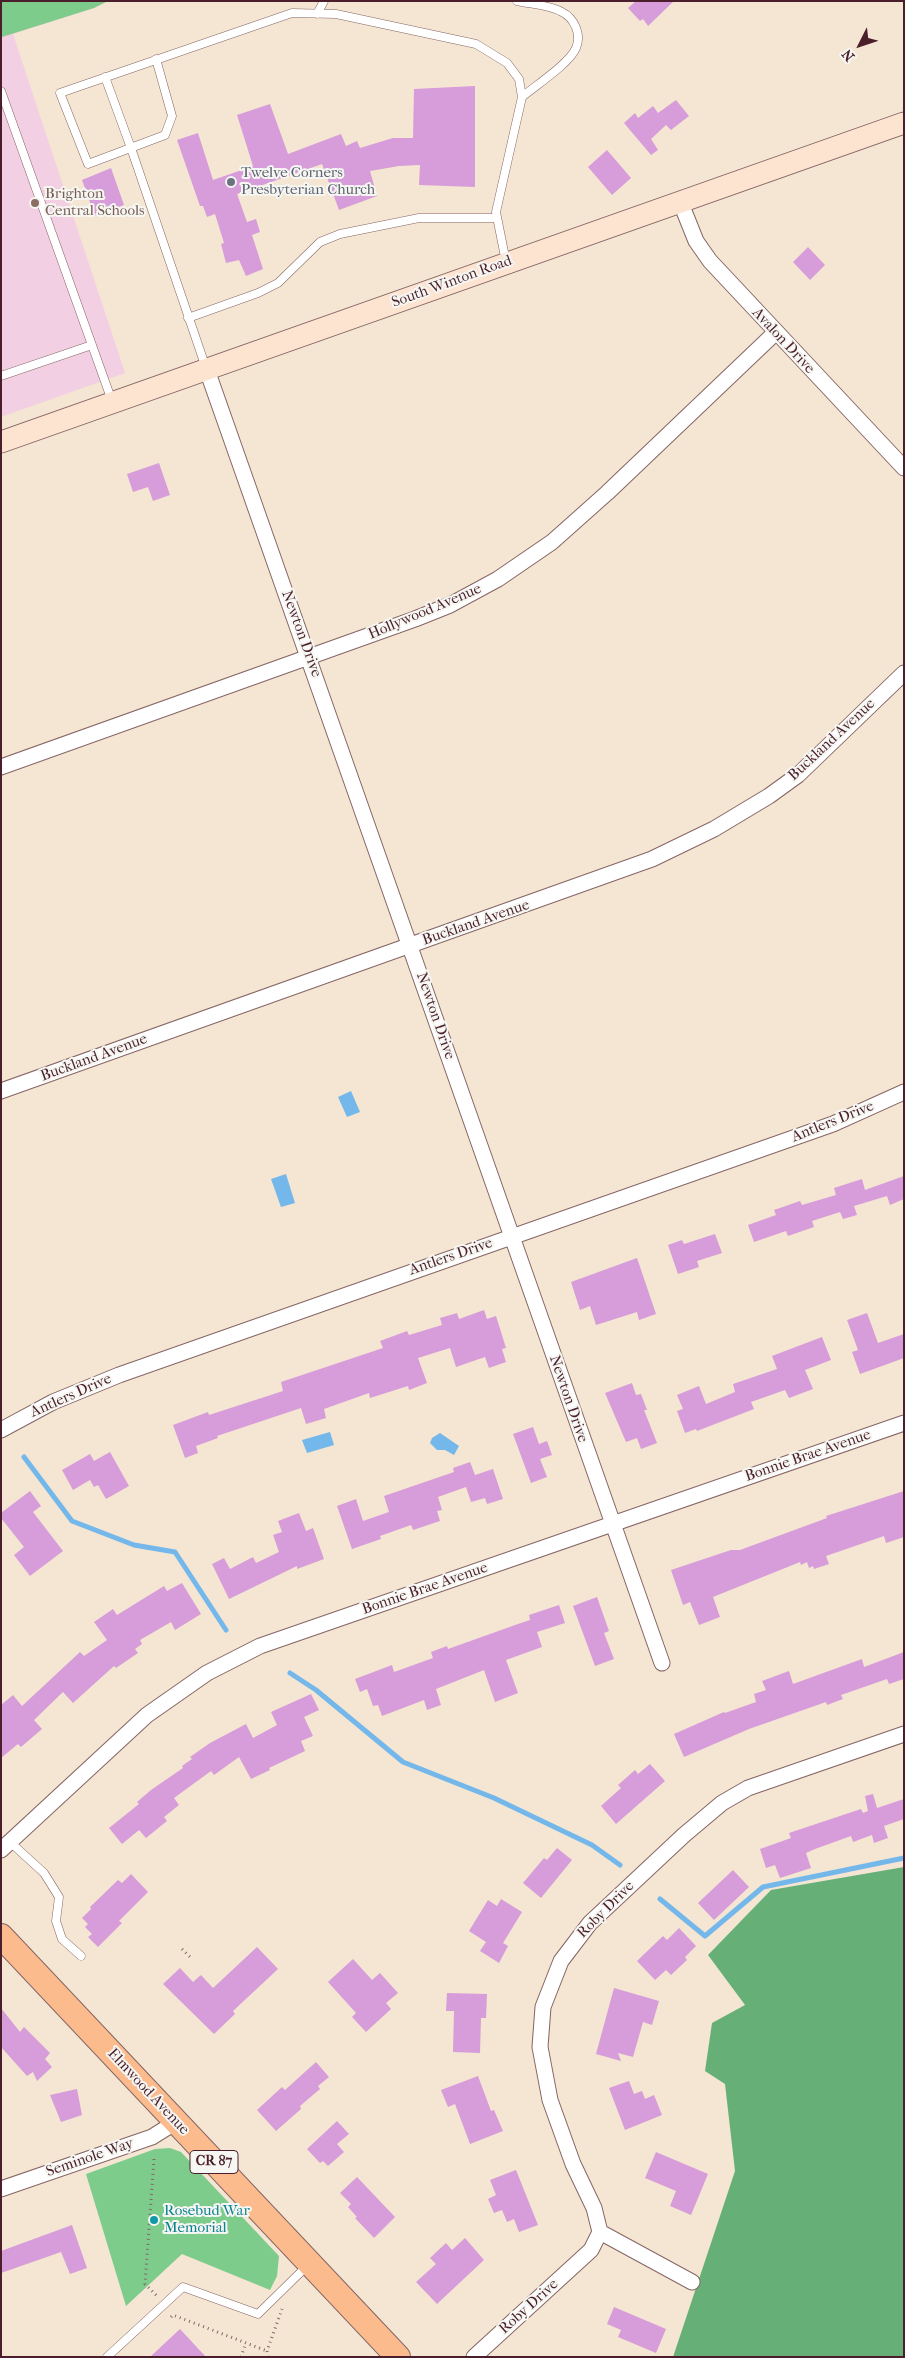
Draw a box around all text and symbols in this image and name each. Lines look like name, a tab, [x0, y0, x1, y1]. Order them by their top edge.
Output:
north arrow	[835, 20, 885, 70]
text: N	[838, 46, 858, 65]
place label: Twelve Corners Presbyterian Church	[241, 164, 375, 199]
marker: Twelve Corners Presbyterian Church	[225, 176, 237, 188]
place label: Brighton Central Schools	[45, 185, 145, 220]
marker: Brighton Central Schools	[29, 197, 41, 209]
street label: South Winton Road	[389, 252, 515, 312]
street label: Avalon Drive	[748, 304, 818, 378]
street label: Hollywood Avenue	[366, 580, 484, 644]
street label: Newton Drive	[277, 588, 325, 680]
street label: Buckland Avenue	[785, 695, 879, 785]
street label: Buckland Avenue	[420, 896, 532, 950]
street label: Newton Drive	[412, 970, 458, 1062]
street label: Buckland Avenue	[38, 1030, 150, 1086]
street label: Antlers Drive	[789, 1097, 877, 1147]
street label: Antlers Drive	[407, 1234, 495, 1280]
street label: Newton Drive	[545, 1353, 591, 1445]
street label: Antlers Drive	[28, 1370, 114, 1422]
street label: Bonnie Brae Avenue	[743, 1426, 873, 1486]
street label: Bonnie Brae Avenue	[360, 1559, 490, 1619]
street label: Roby Drive	[574, 1878, 638, 1942]
street label: Elmwood Avenue	[103, 2045, 193, 2139]
street label: Seminole Way	[44, 2135, 136, 2181]
road number: CR 87	[190, 2150, 238, 2174]
place label: Rosebud War Memorial	[164, 2202, 250, 2237]
marker: Rosebud War Memorial	[148, 2214, 160, 2226]
street label: Roby Drive	[496, 2276, 562, 2338]

